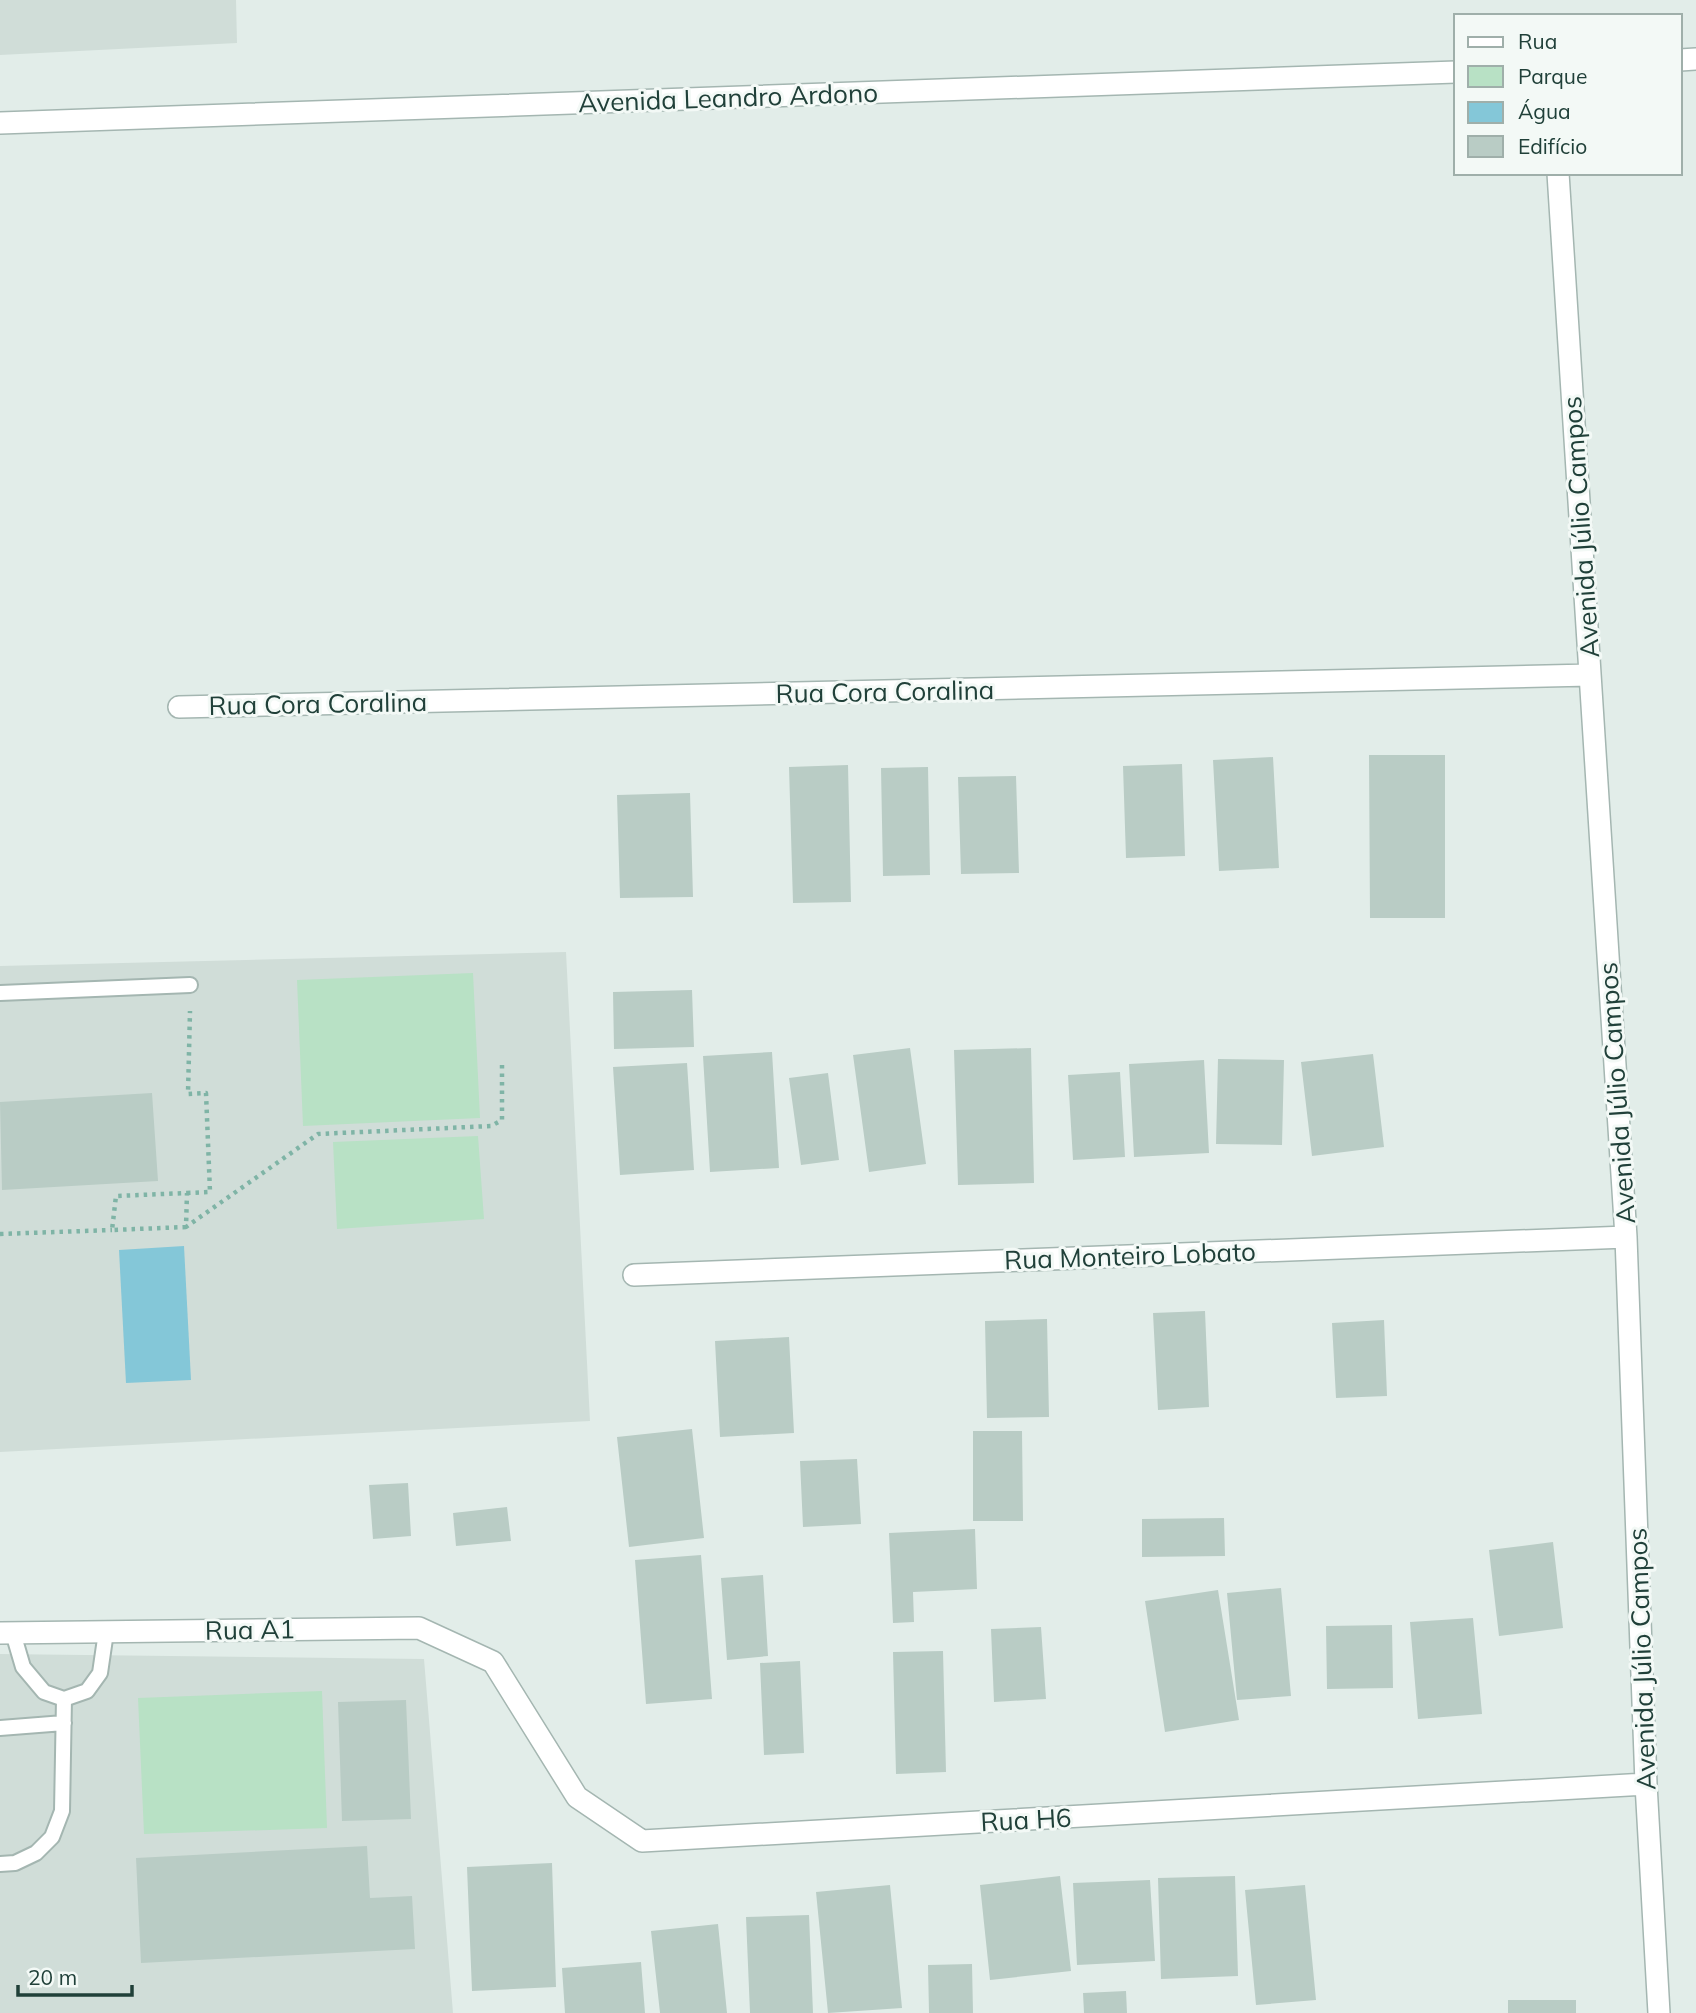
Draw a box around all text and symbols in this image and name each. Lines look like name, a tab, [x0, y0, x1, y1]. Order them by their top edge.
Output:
legend	[1454, 14, 1682, 175]
text: Rua	[1518, 28, 1557, 54]
text: Parque	[1518, 63, 1587, 89]
street label: Avenida Leandro Ardono	[577, 76, 878, 119]
text: Água	[1518, 98, 1571, 124]
text: Edifício	[1518, 133, 1587, 159]
street label: Avenida Júlio Campos	[1555, 395, 1606, 659]
street label: Rua Cora Coralina	[775, 673, 995, 710]
street label: Rua Cora Coralina	[208, 685, 428, 722]
street label: Avenida Júlio Campos	[1591, 961, 1642, 1225]
street label: Rua Monteiro Lobato	[1004, 1235, 1256, 1276]
street label: Avenida Júlio Campos	[1620, 1527, 1663, 1791]
street label: Rua A1	[205, 1612, 295, 1647]
street label: Rua H6	[980, 1801, 1072, 1838]
scale bar	[18, 1954, 131, 1998]
text: 20 m	[28, 1964, 77, 1990]

